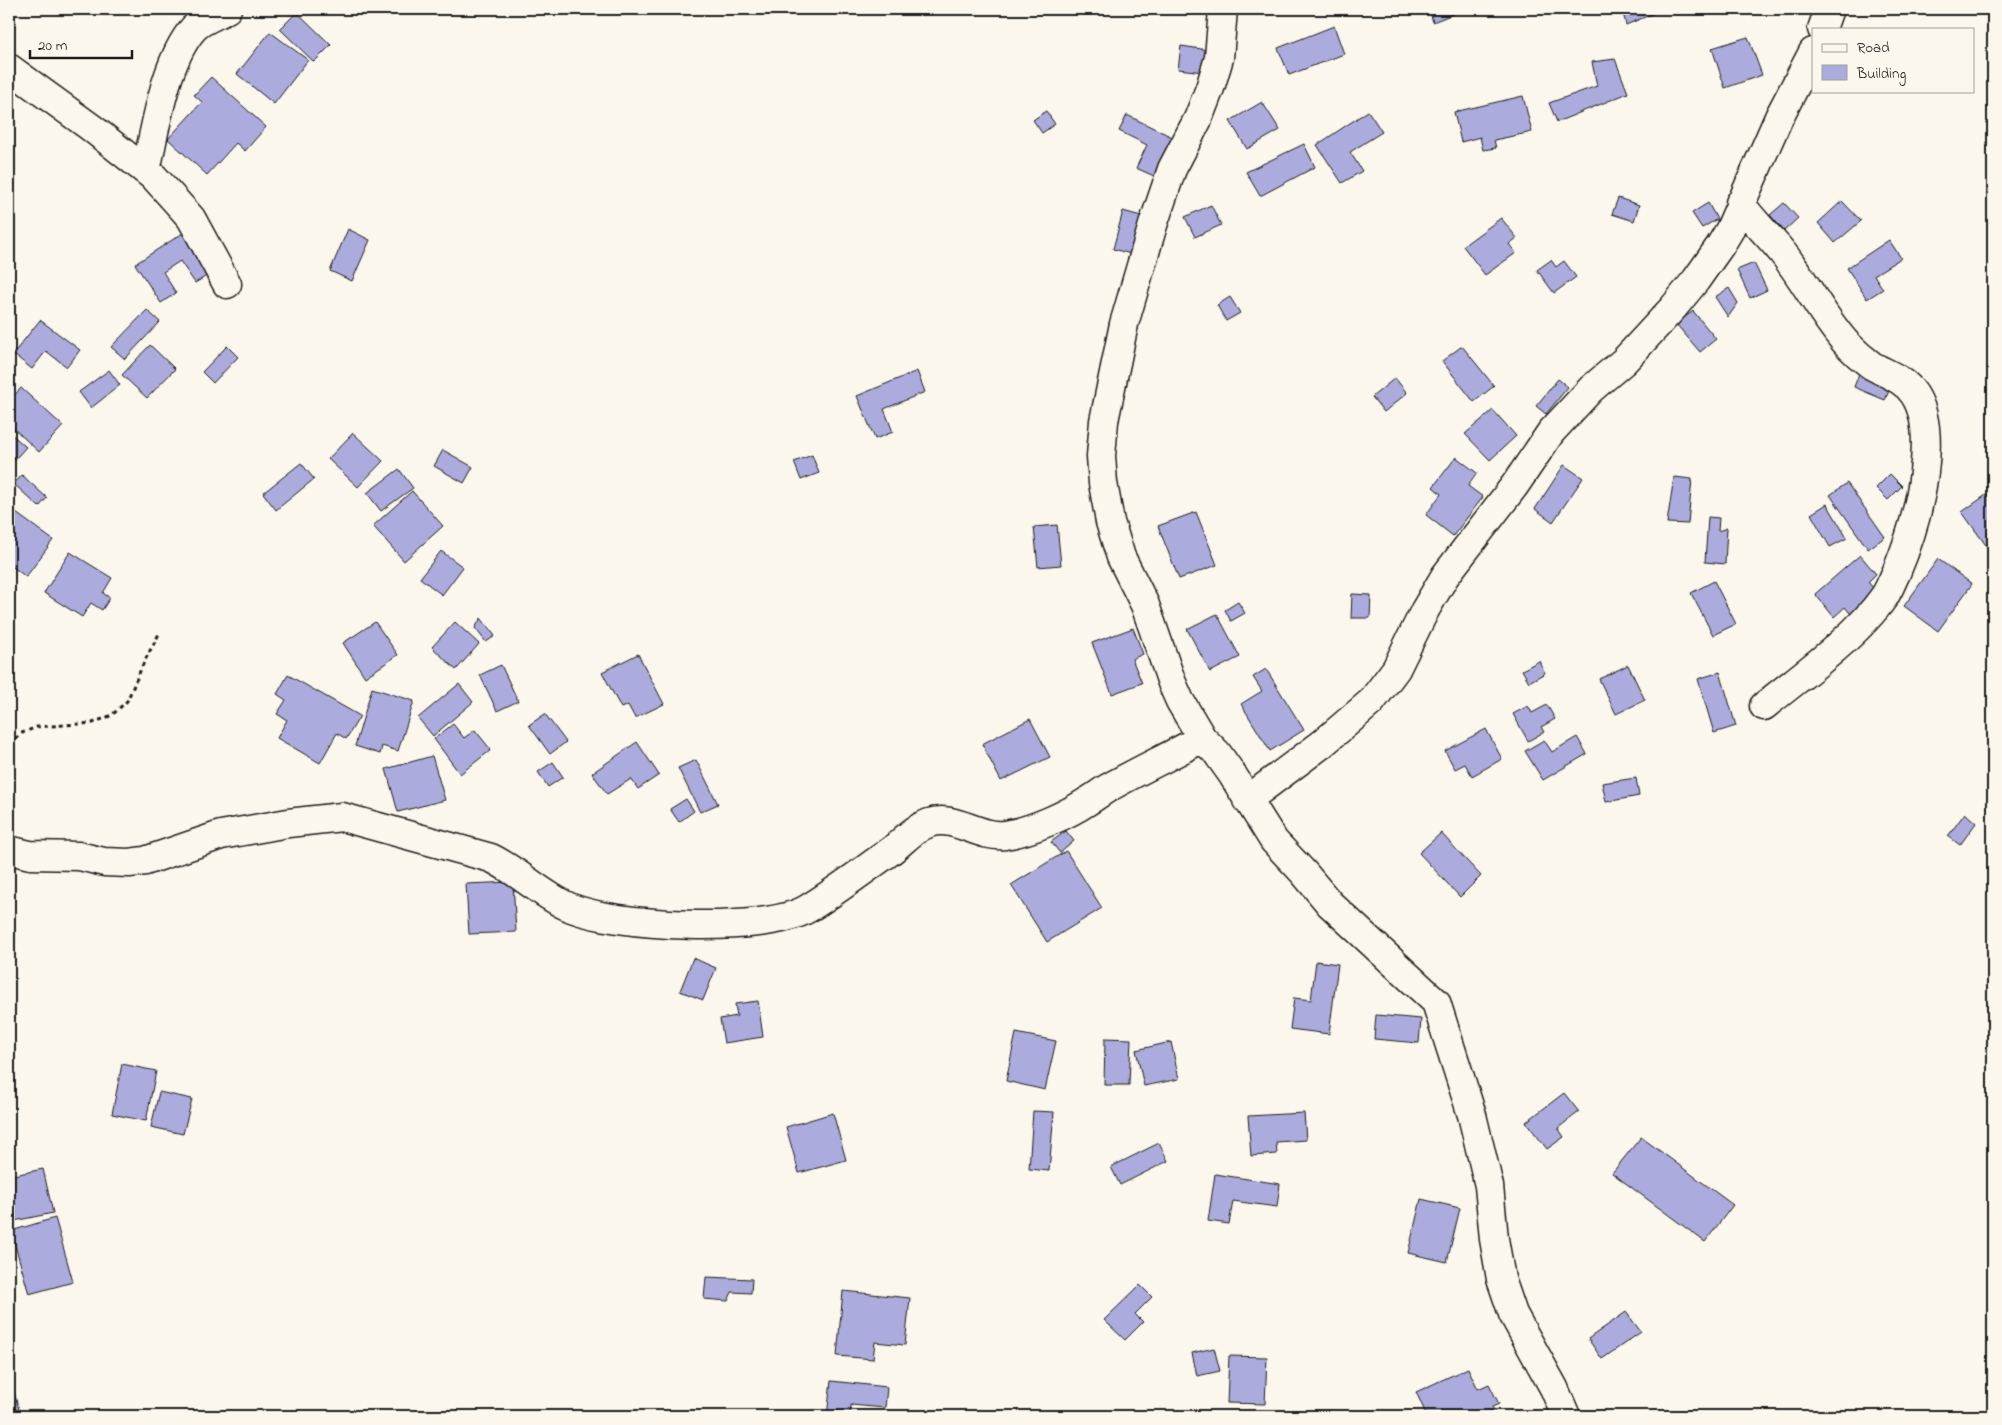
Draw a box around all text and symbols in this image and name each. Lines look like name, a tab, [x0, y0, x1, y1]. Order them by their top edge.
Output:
scale bar	[30, 28, 132, 60]
legend	[1812, 28, 1974, 92]
text: 20 m	[38, 35, 68, 57]
text: Road	[1857, 37, 1890, 59]
text: Building	[1856, 63, 1906, 86]

